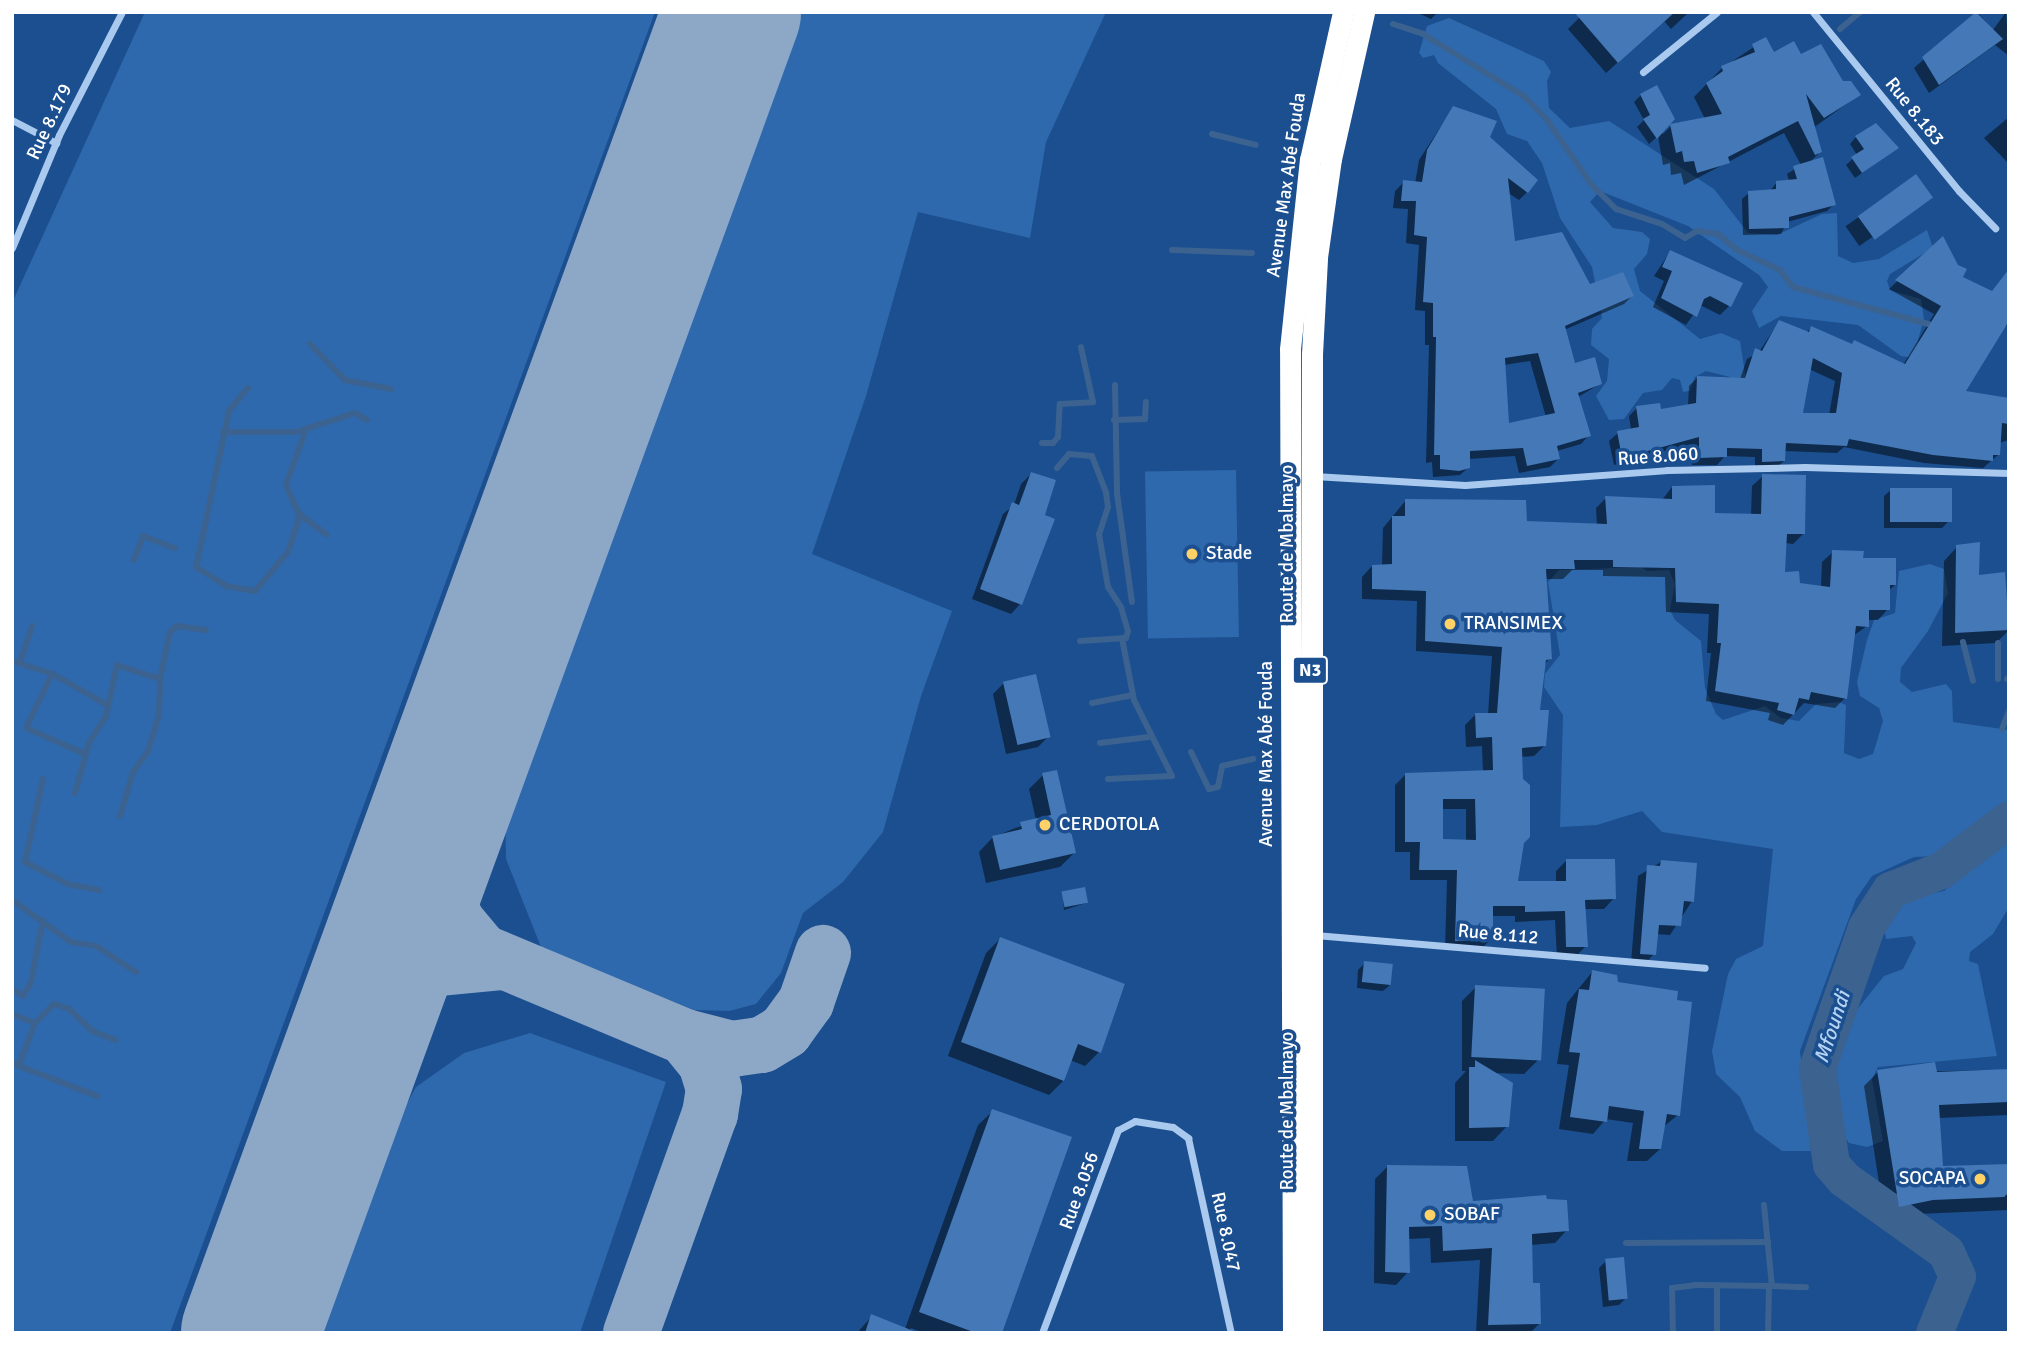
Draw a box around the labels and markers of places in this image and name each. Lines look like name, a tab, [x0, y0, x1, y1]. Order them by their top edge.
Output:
place label: Stade	[1206, 543, 1252, 565]
marker: Stade	[1184, 546, 1200, 562]
place label: TRANSIMEX	[1464, 613, 1563, 635]
marker: TRANSIMEX	[1442, 616, 1458, 632]
place label: CERDOTOLA	[1059, 814, 1160, 836]
marker: CERDOTOLA	[1037, 817, 1053, 833]
place label: SOCAPA	[1899, 1168, 1966, 1190]
marker: SOCAPA	[1972, 1171, 1988, 1187]
place label: SOBAF	[1444, 1204, 1500, 1226]
marker: SOBAF	[1422, 1207, 1438, 1223]

